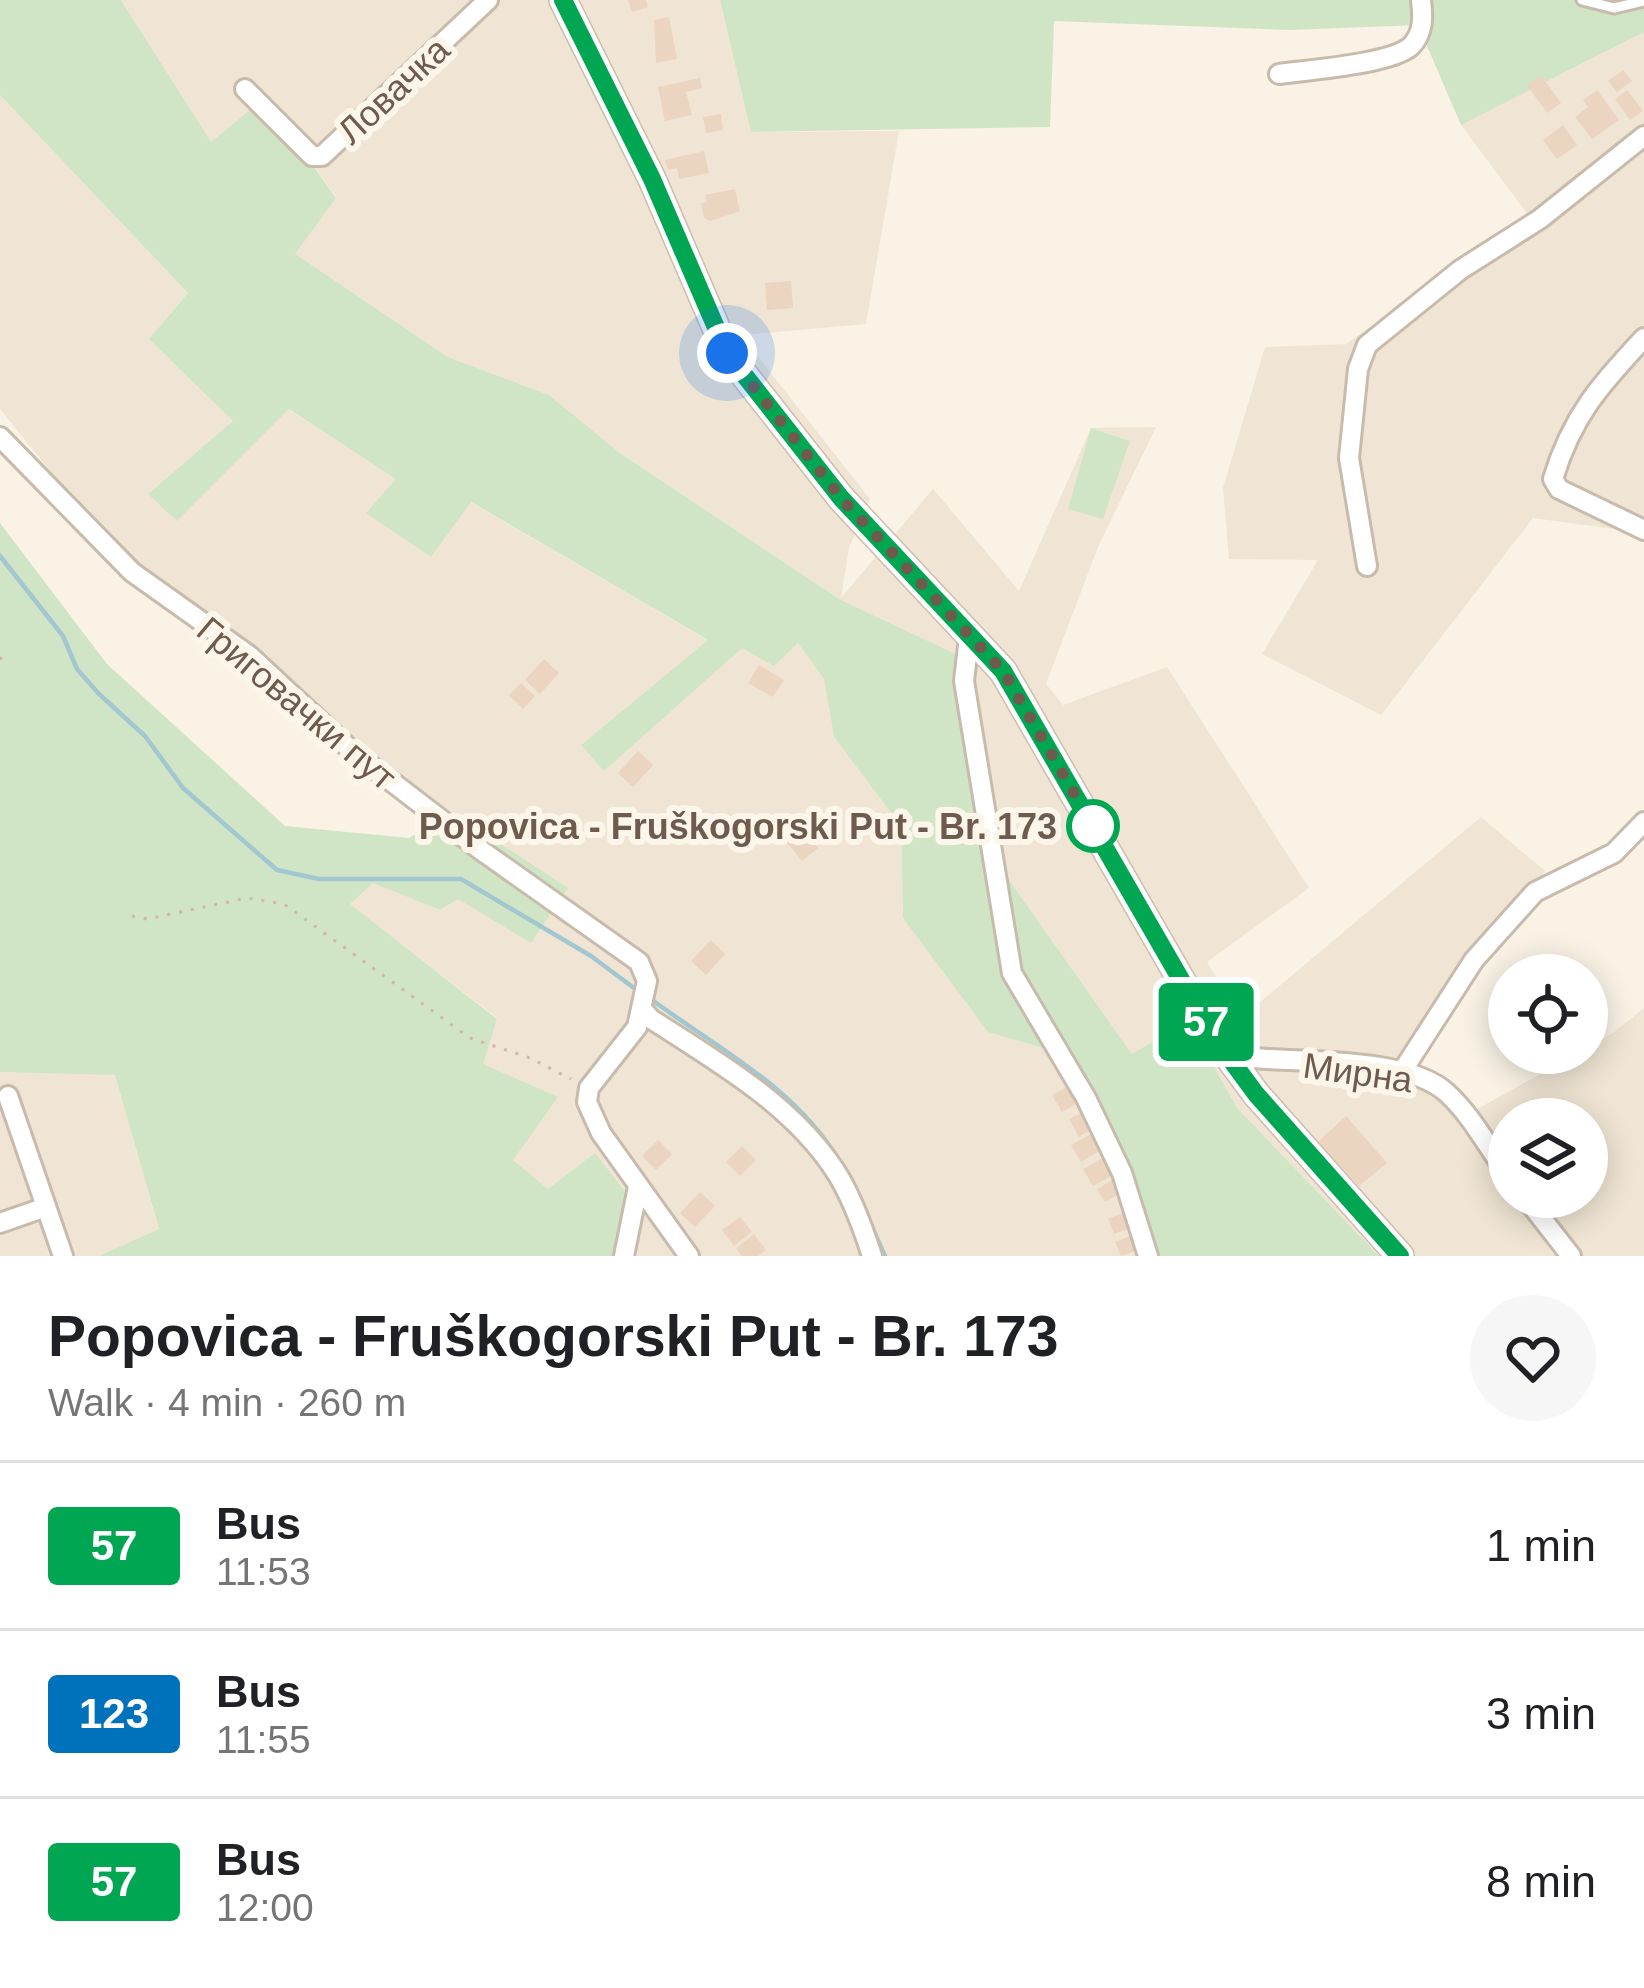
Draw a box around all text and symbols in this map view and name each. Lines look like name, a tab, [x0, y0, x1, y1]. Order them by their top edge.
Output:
street label: Ловачка	[329, 28, 458, 152]
your location	[697, 323, 757, 383]
street label: Григовачки пут	[189, 608, 404, 798]
marker: Popovica - Fruškogorski Put - Br. 173	[1068, 801, 1118, 851]
place label: Popovica - Fruškogorski Put - Br. 173	[419, 806, 1057, 847]
map controls	[1488, 954, 1608, 1218]
button: locate	[1488, 954, 1608, 1074]
line badge: 57	[1152, 983, 1260, 1061]
text: 57	[1183, 998, 1229, 1045]
street label: Мирна	[1301, 1045, 1416, 1101]
button: layers	[1488, 1098, 1608, 1218]
button: heart	[1470, 1295, 1596, 1421]
text: Popovica - Fruškogorski Put - Br. 173	[48, 1304, 1058, 1368]
text: Walk · 4 min · 260 m	[48, 1381, 406, 1424]
text: Bus	[216, 1498, 301, 1549]
text: 1 min	[1486, 1520, 1596, 1571]
text: 57	[91, 1522, 137, 1569]
text: 11:53	[216, 1550, 311, 1593]
text: Bus	[216, 1666, 301, 1717]
text: 3 min	[1486, 1688, 1596, 1739]
text: 123	[79, 1690, 149, 1737]
text: 11:55	[216, 1718, 311, 1761]
text: Bus	[216, 1834, 301, 1885]
text: 8 min	[1486, 1856, 1596, 1907]
text: 57	[91, 1858, 137, 1905]
text: 12:00	[216, 1886, 314, 1929]

